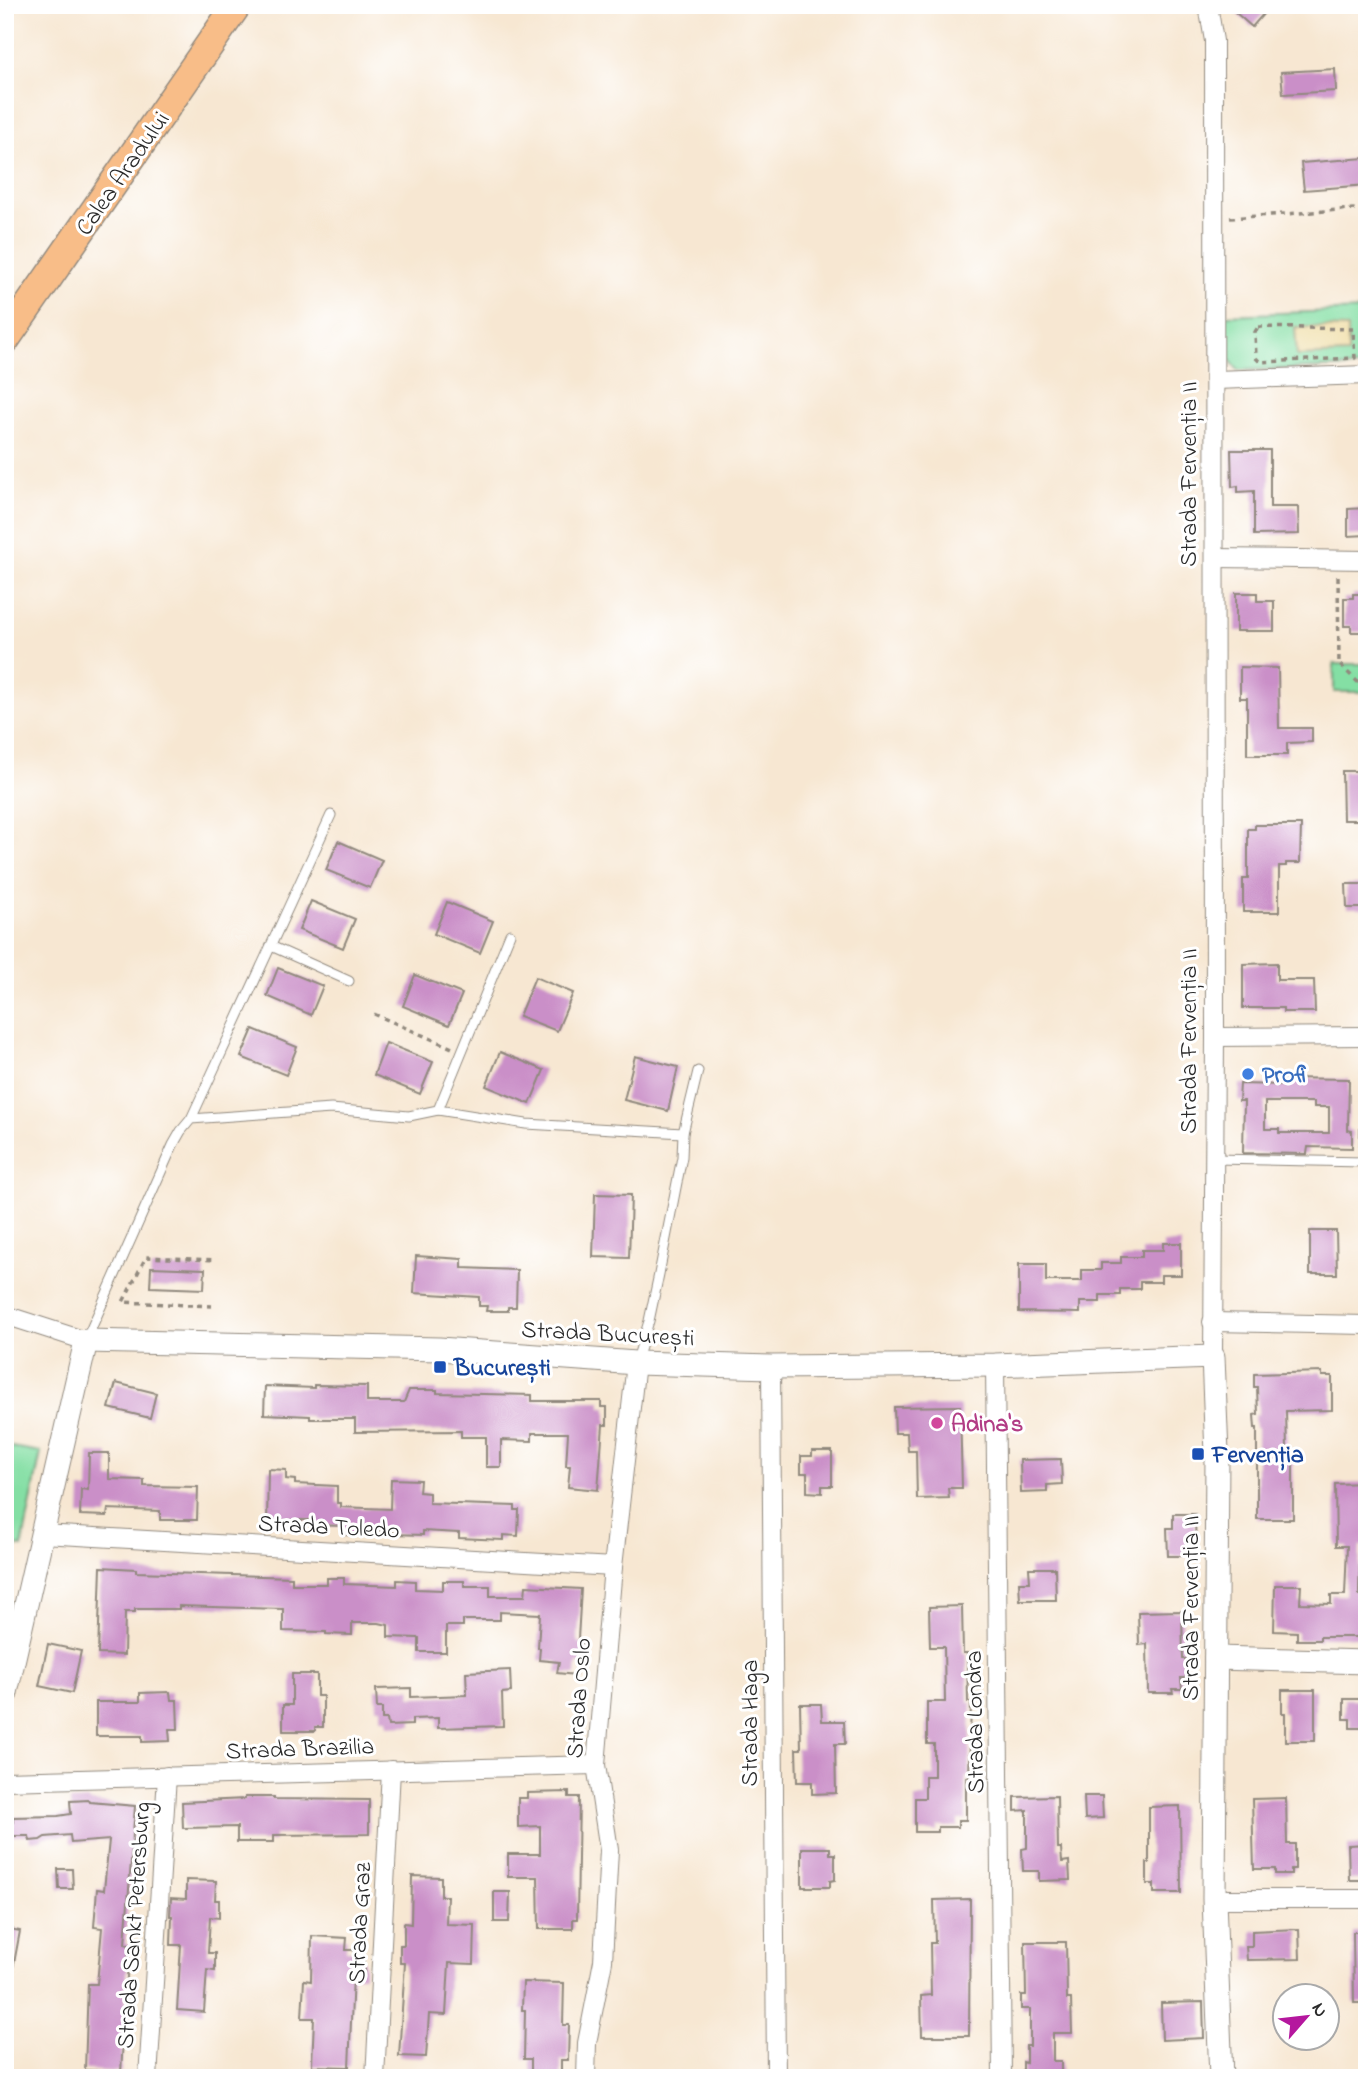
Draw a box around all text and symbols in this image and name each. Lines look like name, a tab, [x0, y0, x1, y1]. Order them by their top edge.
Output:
street label: Calea Aradului	[68, 105, 180, 244]
street label: Strada Fervenția II	[1173, 381, 1208, 567]
street label: Strada Fervenția II	[1173, 948, 1208, 1134]
place label: Profi	[1262, 1059, 1310, 1094]
marker: Profi	[1240, 1066, 1256, 1082]
street label: Strada București	[520, 1313, 695, 1358]
place label: București	[453, 1352, 551, 1387]
marker: București	[432, 1359, 448, 1375]
place label: Adina's	[951, 1408, 1023, 1443]
marker: Adina's	[929, 1415, 945, 1431]
place label: Fervenția	[1211, 1439, 1304, 1474]
marker: Fervenția	[1190, 1446, 1206, 1462]
street label: Strada Toledo	[257, 1507, 401, 1550]
street label: Strada Fervenția II	[1175, 1515, 1210, 1701]
street label: Strada Oslo	[559, 1637, 602, 1760]
street label: Strada Londra	[958, 1650, 995, 1794]
street label: Strada Haga	[734, 1660, 769, 1786]
street label: Strada Brazilia	[225, 1730, 375, 1771]
street label: Strada Sankt Petersburg	[109, 1801, 162, 2050]
street label: Strada Graz	[341, 1860, 382, 1985]
north arrow	[1270, 1982, 1340, 2052]
text: N	[1304, 1998, 1334, 2022]

